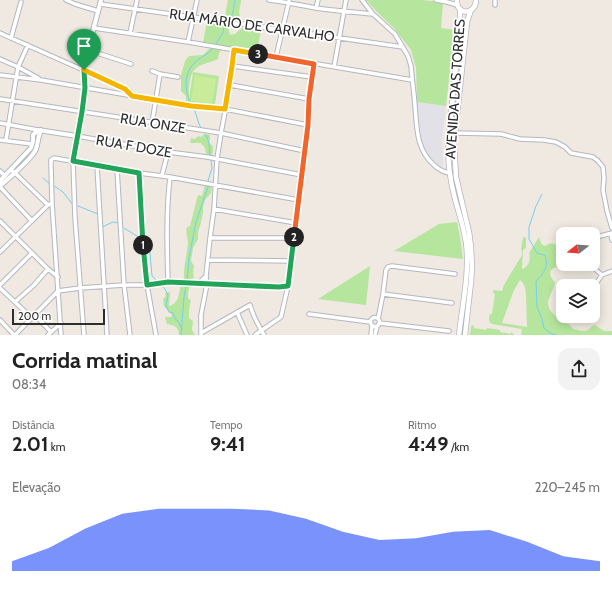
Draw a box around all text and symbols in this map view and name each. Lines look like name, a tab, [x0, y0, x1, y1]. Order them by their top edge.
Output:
street label: RUA MÁRIO DE CARVALHO	[168, 4, 336, 46]
street label: AVENIDA DAS TORRES	[441, 18, 469, 160]
pin	[67, 29, 101, 70]
icon: arrive	[73, 35, 95, 57]
pin: 3	[248, 44, 268, 64]
text: 3	[255, 47, 261, 61]
street label: RUA ONZE	[119, 109, 187, 137]
street label: RUA F DOZE	[95, 130, 174, 162]
pin: 2	[284, 227, 304, 247]
north arrow	[556, 227, 600, 271]
map controls	[556, 227, 600, 323]
text: 2	[291, 230, 297, 244]
pin: 1	[133, 235, 153, 255]
text: 1	[141, 238, 145, 252]
button: layers	[556, 279, 600, 323]
scale bar	[12, 307, 105, 326]
text: 200 m	[18, 309, 51, 323]
text: Corrida matinal	[12, 347, 158, 374]
button: share	[558, 348, 600, 390]
text: 08:34	[12, 376, 46, 392]
text: Distância	[12, 418, 55, 432]
text: Tempo	[210, 418, 242, 432]
text: Ritmo	[408, 418, 436, 432]
text: 2.01	[12, 432, 48, 456]
text: 9:41	[210, 432, 245, 456]
text: 4:49	[408, 432, 449, 456]
text: km	[48, 440, 65, 454]
text: /km	[449, 440, 469, 454]
text: Elevação	[12, 479, 61, 495]
text: 220–245 m	[535, 479, 600, 495]

